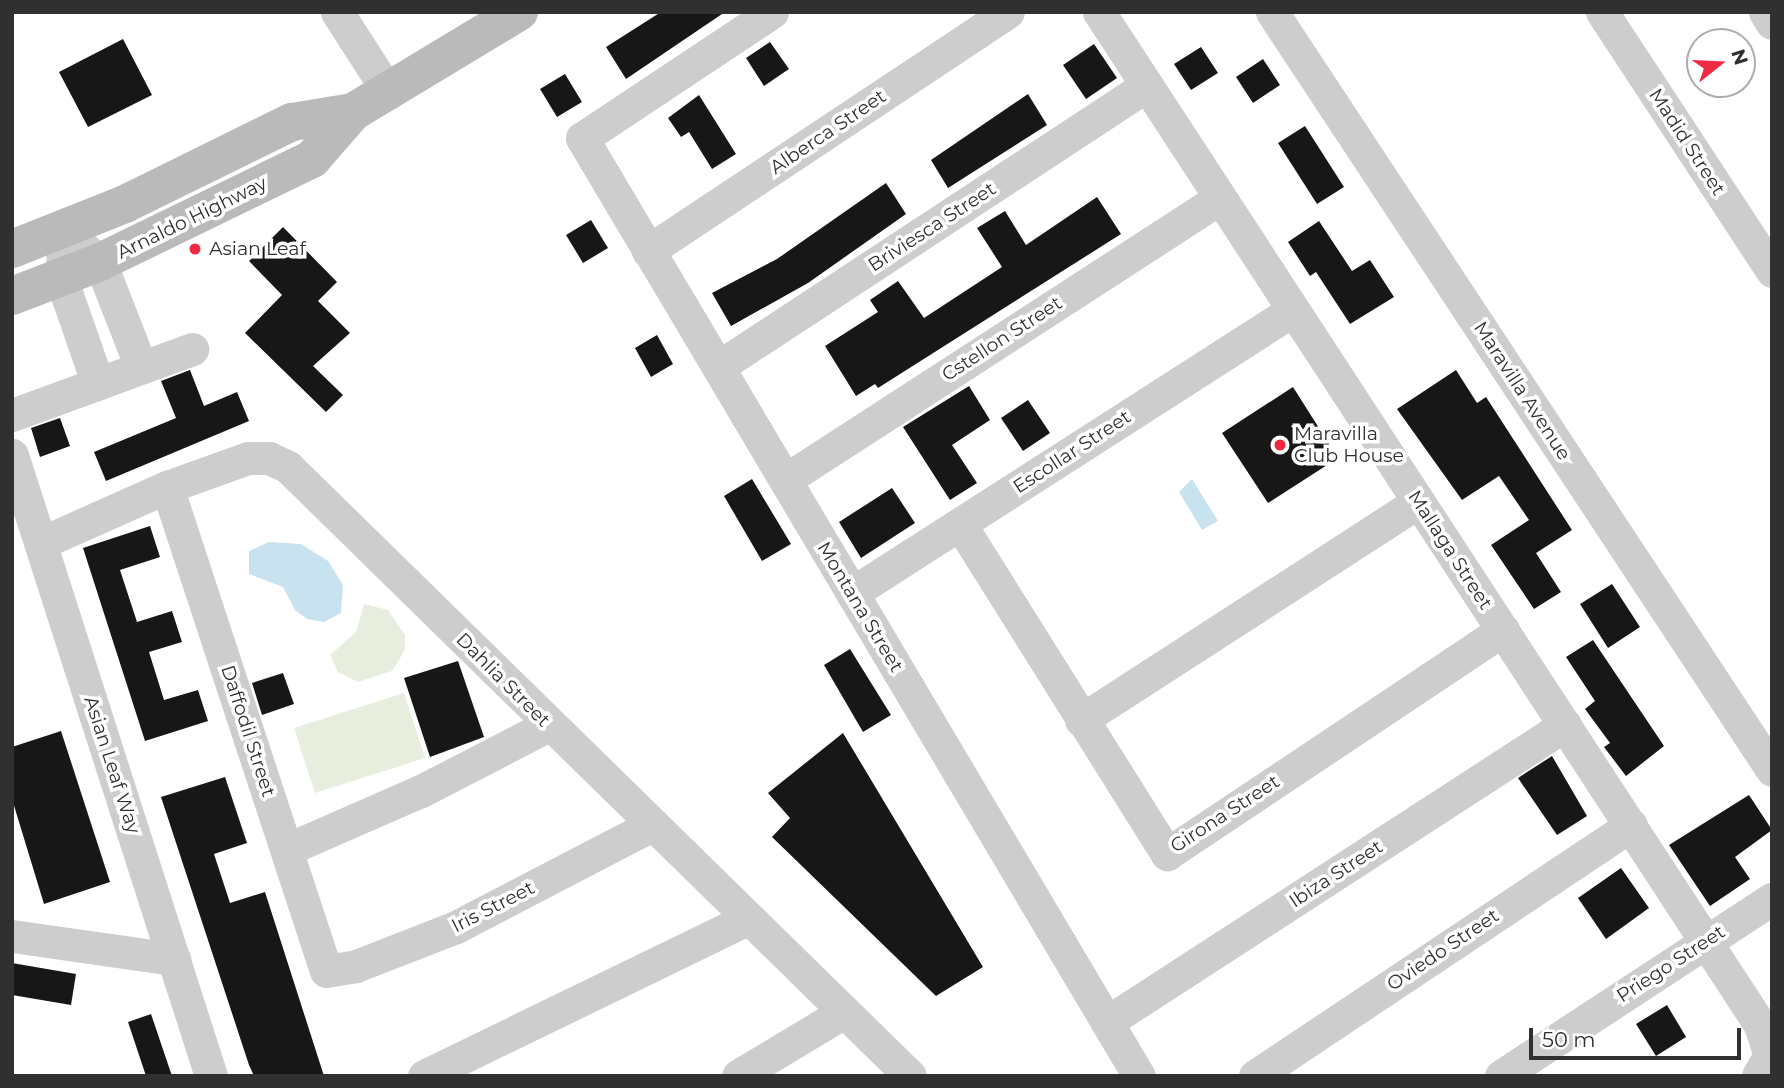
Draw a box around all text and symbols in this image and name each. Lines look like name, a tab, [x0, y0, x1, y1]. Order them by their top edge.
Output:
north arrow	[1686, 28, 1756, 98]
text: N	[1726, 46, 1753, 68]
street label: Madid Street	[1644, 84, 1730, 200]
street label: Alberca Street	[766, 85, 890, 179]
street label: Arnaldo Highway	[113, 172, 271, 264]
street label: Briviesca Street	[864, 177, 1000, 277]
place label: Asian Leaf	[209, 238, 306, 260]
marker: Asian Leaf	[187, 241, 203, 257]
street label: Cstellon Street	[938, 292, 1066, 386]
street label: Maravilla Avenue	[1469, 317, 1575, 465]
street label: Escollar Street	[1009, 405, 1135, 499]
place label: Maravilla Club House	[1294, 423, 1404, 467]
marker: Maravilla Club House	[1272, 437, 1288, 453]
street label: Mallaga Street	[1403, 486, 1497, 614]
street label: Montana Street	[812, 538, 908, 676]
street label: Dahlia Street	[451, 628, 555, 732]
street label: Daffodil Street	[216, 662, 280, 800]
street label: Asian Leaf Way	[79, 693, 145, 837]
street label: Girona Street	[1166, 770, 1284, 858]
street label: Ibiza Street	[1285, 835, 1387, 913]
street label: Iris Street	[448, 876, 538, 938]
street label: Oviedo Street	[1383, 904, 1503, 996]
street label: Priego Street	[1613, 921, 1729, 1007]
scale bar	[1532, 1014, 1744, 1058]
text: 50 m	[1542, 1027, 1596, 1052]

